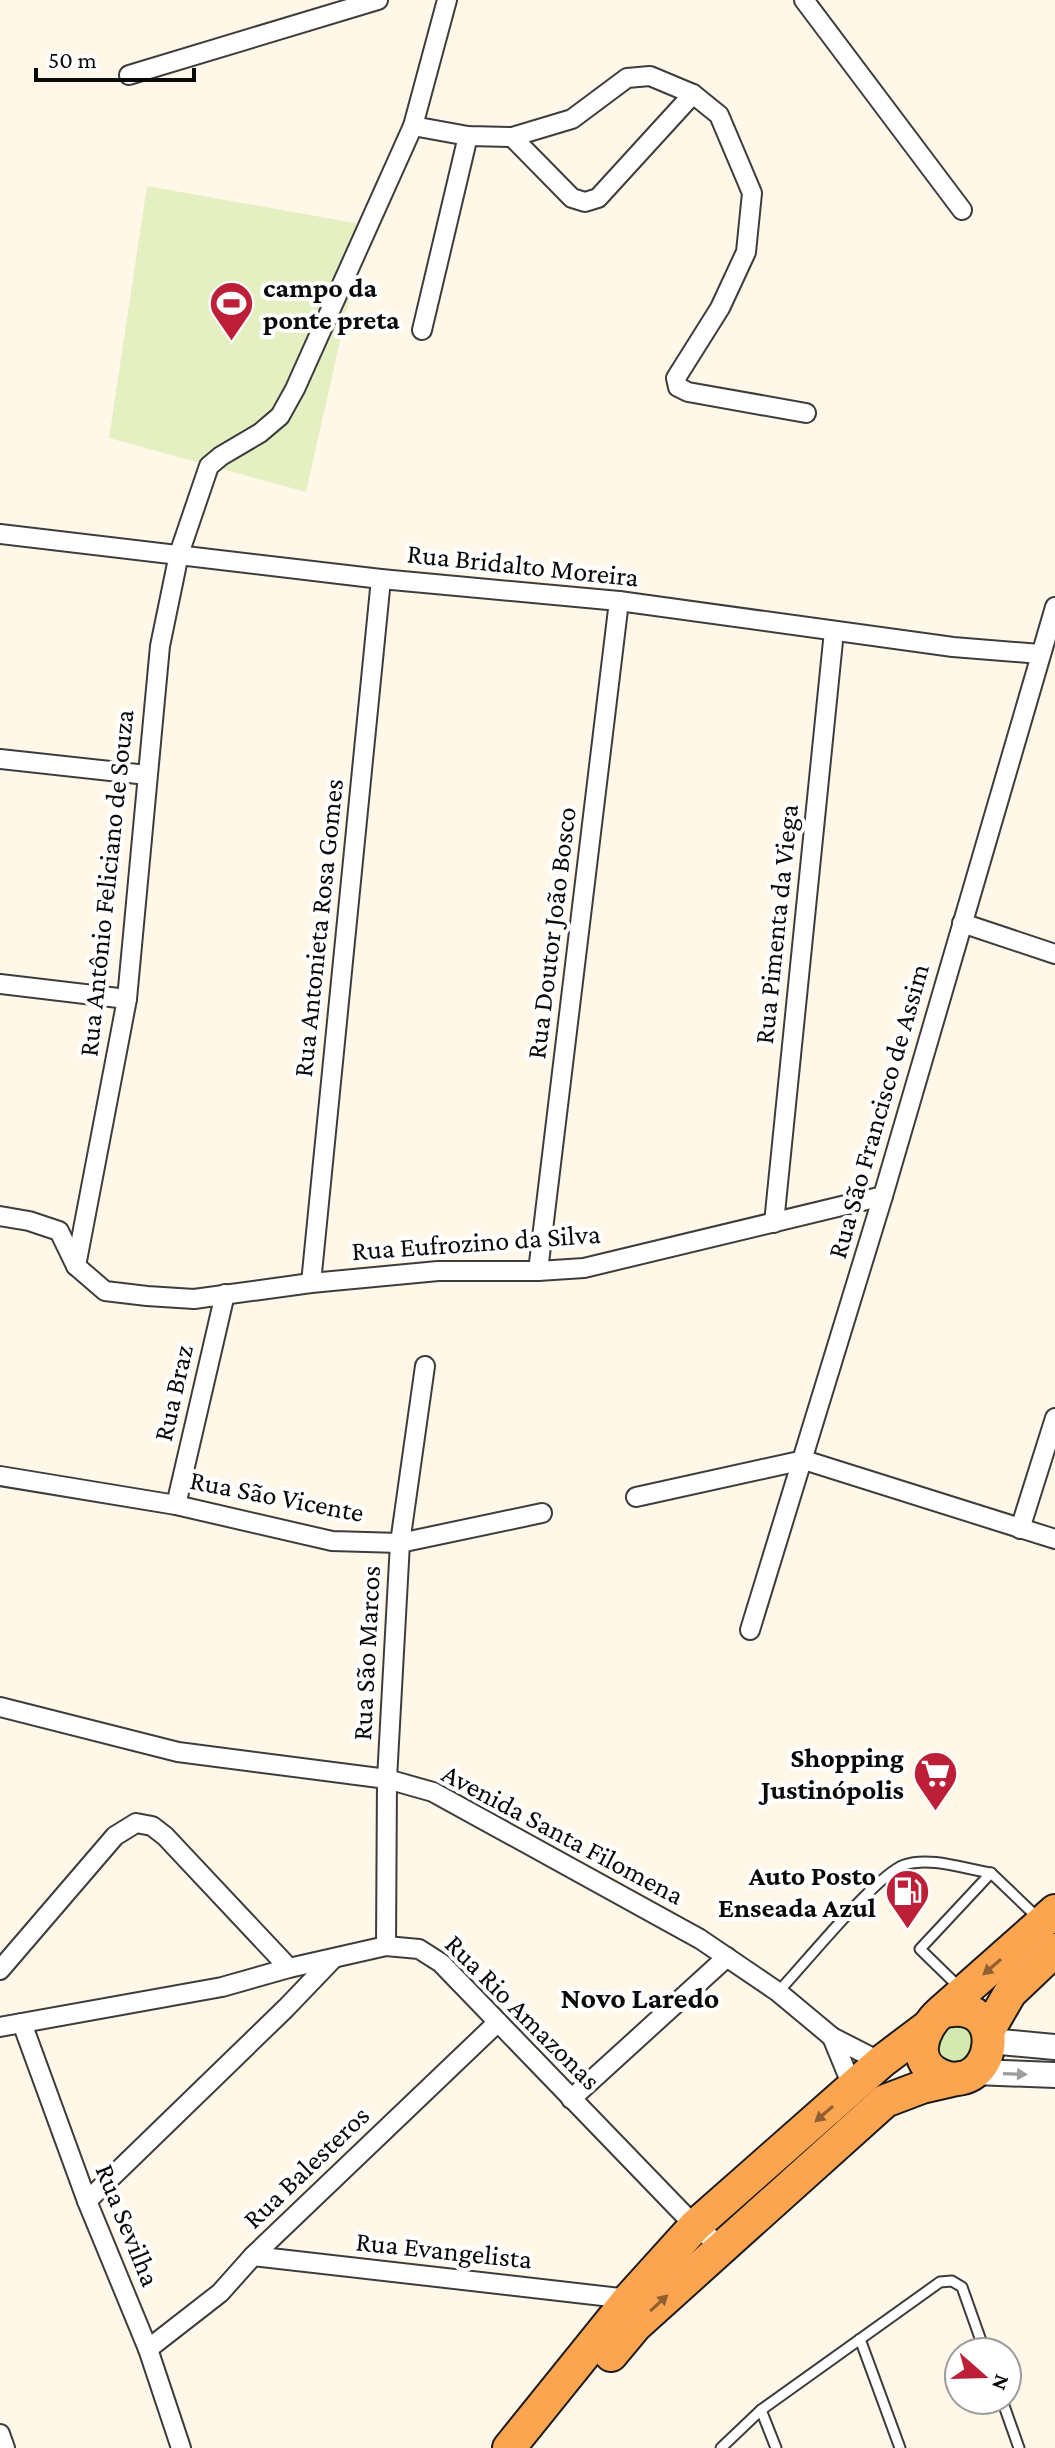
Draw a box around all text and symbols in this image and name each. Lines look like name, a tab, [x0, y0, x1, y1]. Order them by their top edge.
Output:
scale bar	[36, 32, 194, 82]
text: 50 m	[48, 46, 97, 73]
place label: campo da ponte preta	[263, 272, 400, 335]
sports icon: campo da ponte preta	[208, 279, 256, 342]
street label: Rua Bridalto Moreira	[406, 537, 640, 593]
street label: Rua Antônio Feliciano de Souza	[72, 708, 140, 1058]
street label: Rua Antonieta Rosa Gomes	[287, 777, 349, 1079]
street label: Rua Pimenta da Viega	[748, 802, 804, 1046]
street label: Rua Doutor João Bosco	[520, 805, 582, 1061]
street label: Rua São Francisco de Assim	[821, 960, 935, 1262]
street label: Rua Eufrozino da Silva	[351, 1218, 602, 1266]
street label: Rua Braz	[147, 1342, 199, 1444]
street label: Rua São Vicente	[187, 1464, 367, 1528]
street label: Rua São Marcos	[346, 1565, 386, 1741]
place label: Shopping Justinópolis	[758, 1742, 904, 1805]
supermarket icon: Shopping Justinópolis	[911, 1749, 959, 1812]
street label: Avenida Santa Filomena	[437, 1757, 689, 1911]
place label: Auto Posto Enseada Azul	[718, 1860, 876, 1923]
fuel station icon: Auto Posto Enseada Azul	[883, 1867, 931, 1930]
street label: Rua Rio Amazonas	[439, 1928, 607, 2096]
one-way arrow	[982, 1958, 1002, 1975]
district label: Novo Laredo	[561, 1981, 719, 2014]
one-way arrow	[1003, 2067, 1028, 2080]
street label: Rua Balesteros	[237, 2099, 375, 2235]
one-way arrow	[814, 2105, 834, 2122]
street label: Rua Sevilha	[89, 2159, 167, 2291]
street label: Rua Evangelista	[354, 2225, 534, 2275]
one-way arrow	[650, 2295, 669, 2313]
north arrow	[943, 2336, 1023, 2416]
text: N	[987, 2371, 1016, 2394]

